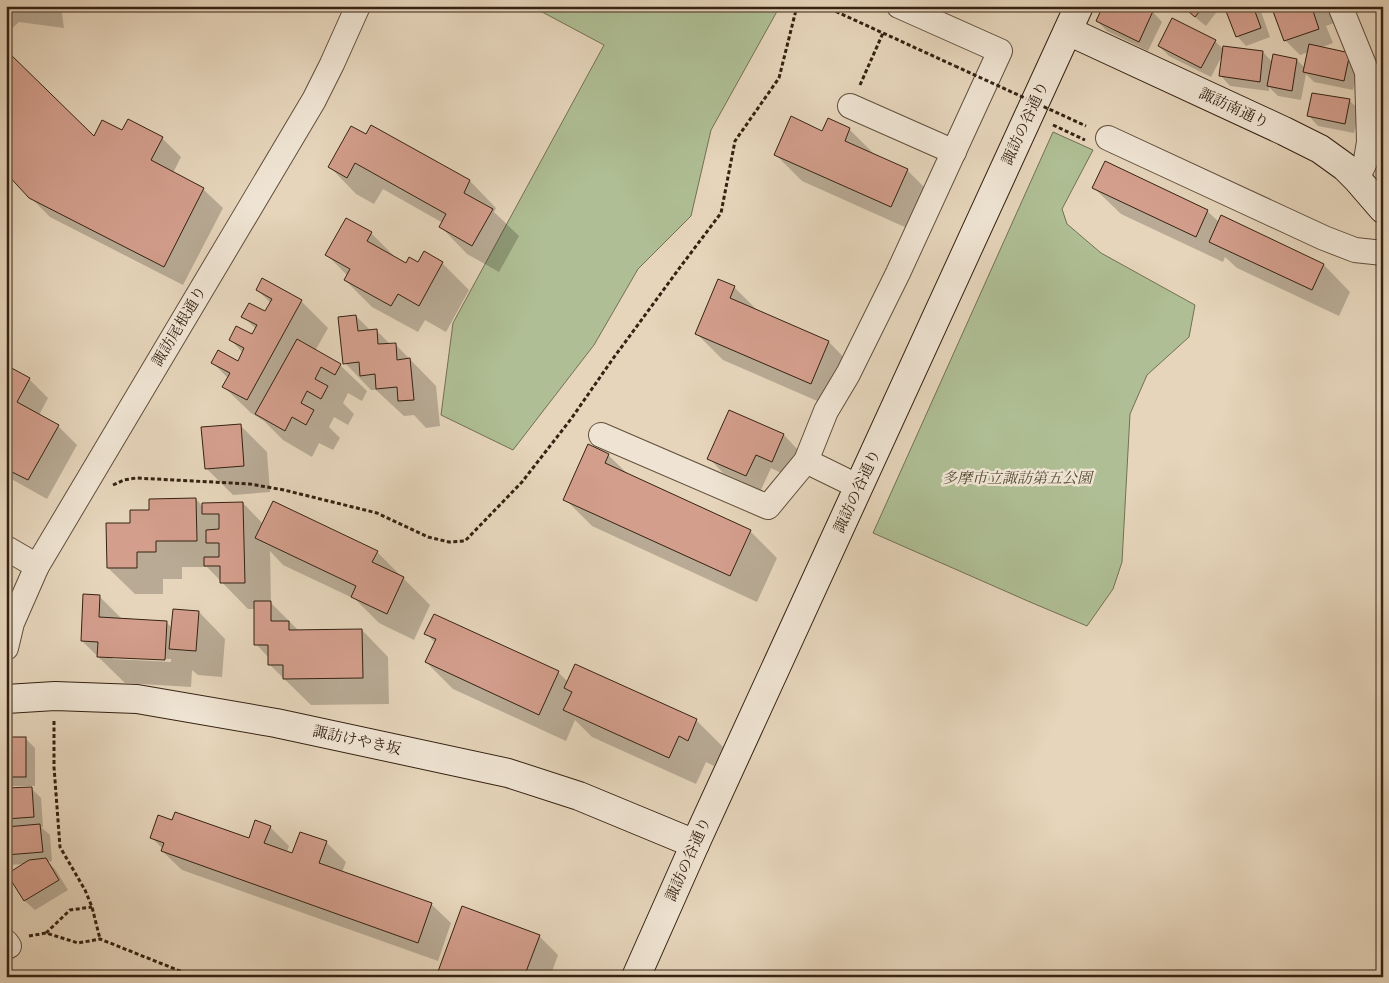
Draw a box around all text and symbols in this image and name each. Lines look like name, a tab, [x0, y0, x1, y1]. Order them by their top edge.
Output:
street label: 諏訪の谷通り	[997, 78, 1052, 168]
street label: 諏訪南通り	[1196, 83, 1272, 132]
street label: 諏訪尾根通り	[147, 282, 210, 369]
street label: 諏訪の谷通り	[829, 446, 884, 536]
park label: 多摩市立諏訪第五公園	[942, 468, 1095, 487]
street label: 諏訪けやき坂	[311, 721, 403, 758]
street label: 諏訪の谷通り	[661, 814, 715, 904]

